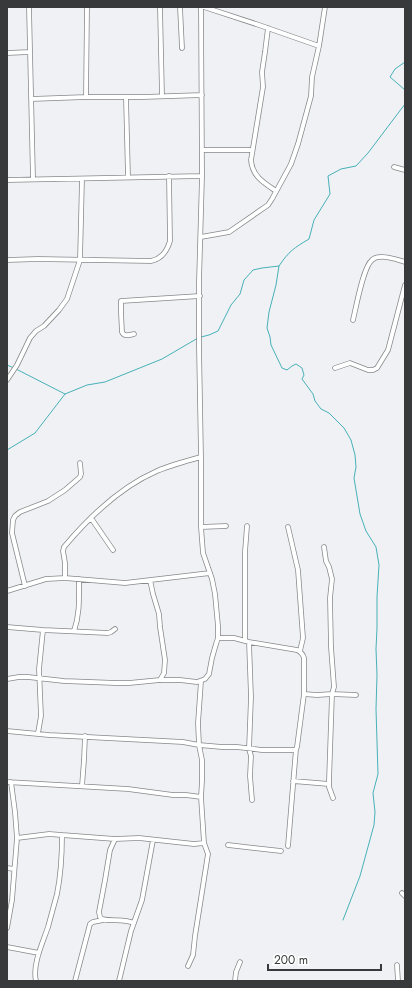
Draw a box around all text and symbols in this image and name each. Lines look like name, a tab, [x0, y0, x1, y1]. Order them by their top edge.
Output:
scale bar	[268, 946, 381, 972]
text: 200 m	[274, 951, 308, 969]

